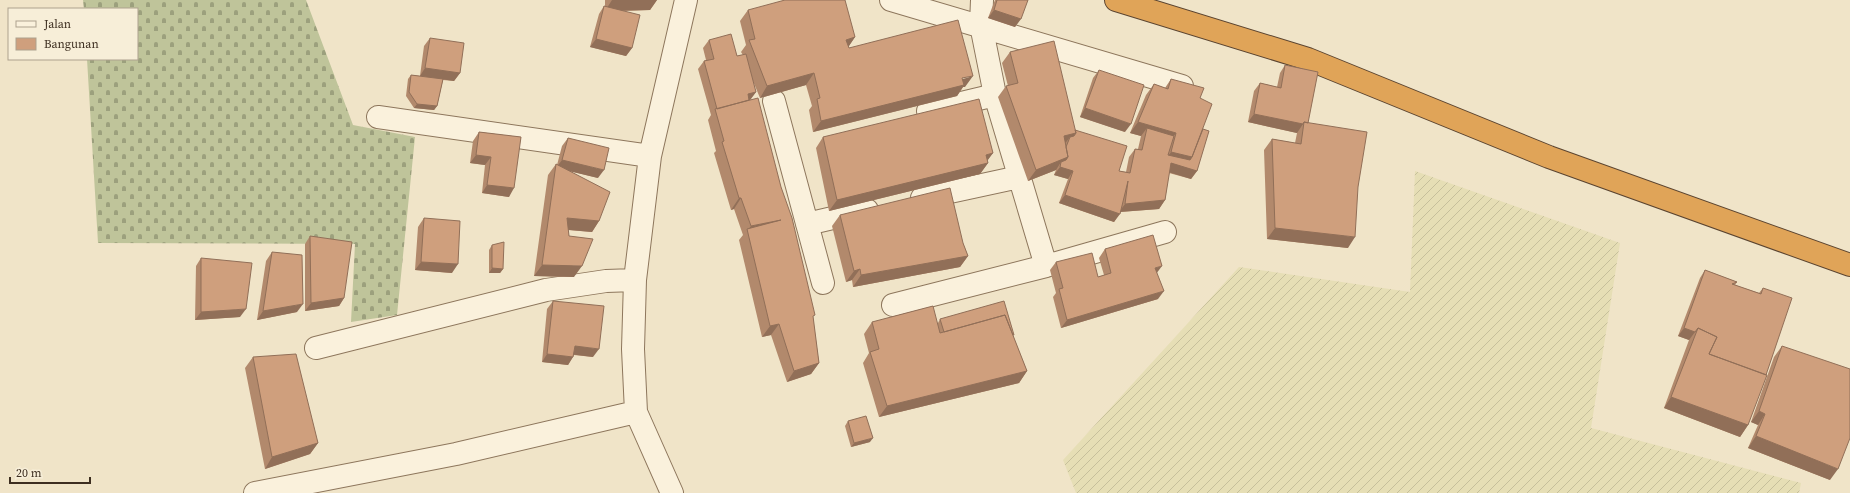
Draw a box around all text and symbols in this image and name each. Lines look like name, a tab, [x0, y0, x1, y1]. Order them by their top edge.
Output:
legend	[8, 8, 138, 60]
text: Jalan	[43, 16, 71, 32]
text: Bangunan	[44, 36, 99, 52]
scale bar	[10, 459, 90, 485]
text: 20 m	[16, 465, 42, 481]

